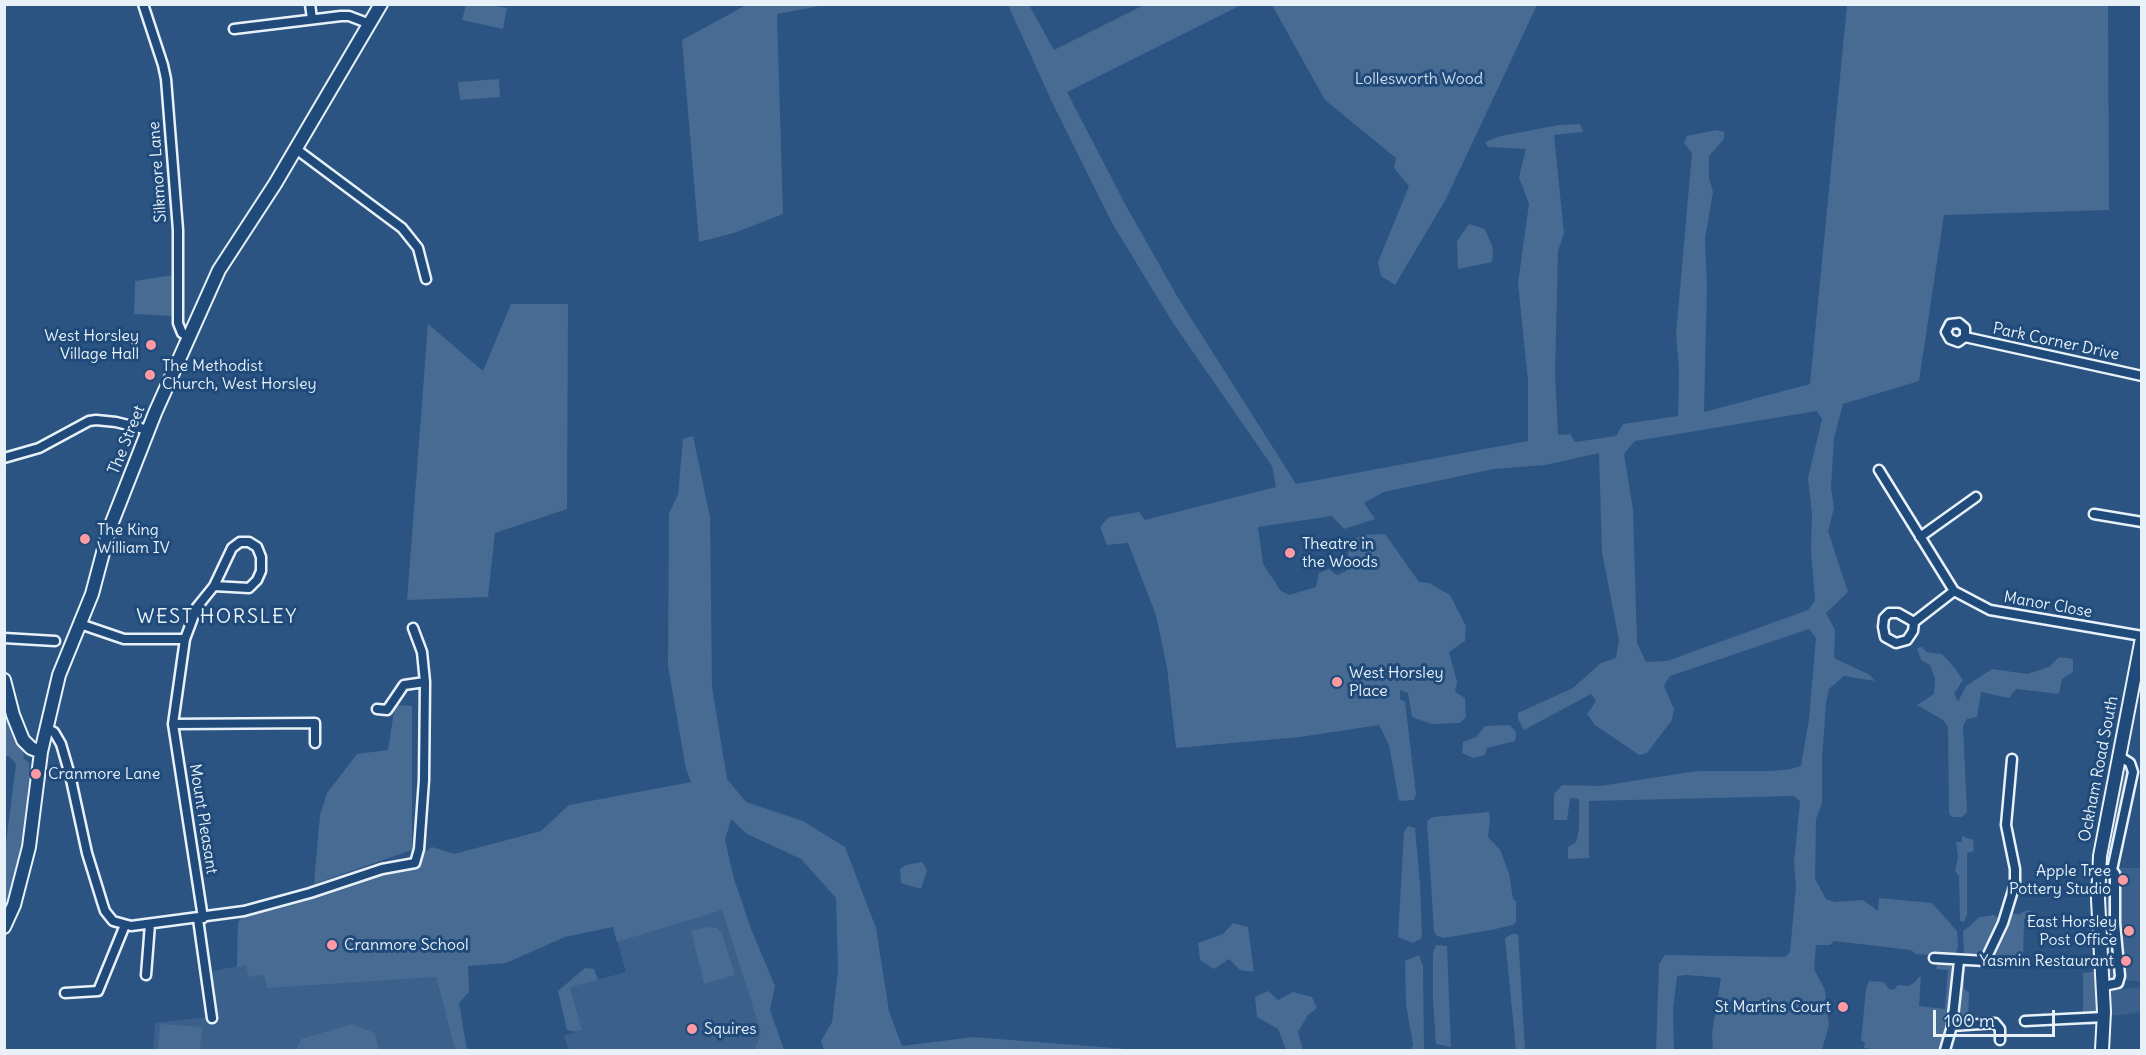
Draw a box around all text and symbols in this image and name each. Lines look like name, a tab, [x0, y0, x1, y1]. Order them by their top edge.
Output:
park label: Lollesworth Wood	[1355, 69, 1483, 89]
street label: Silkmore Lane	[145, 121, 171, 223]
street label: Park Corner Drive	[1991, 319, 2121, 365]
place label: West Horsley Village Hall	[44, 326, 139, 364]
marker: West Horsley Village Hall	[144, 338, 158, 352]
place label: The Methodist Church, West Horsley	[162, 356, 317, 394]
marker: The Methodist Church, West Horsley	[143, 368, 157, 382]
street label: The Street	[104, 403, 150, 477]
place label: The King William IV	[97, 520, 170, 558]
marker: The King William IV	[78, 532, 92, 546]
place label: Theatre in the Woods	[1302, 534, 1378, 572]
marker: Theatre in the Woods	[1283, 546, 1297, 560]
street label: Manor Close	[2002, 588, 2094, 622]
district label: WEST HORSLEY	[136, 605, 298, 629]
place label: West Horsley Place	[1349, 663, 1444, 701]
marker: West Horsley Place	[1330, 675, 1344, 689]
street label: Ockham Road South	[2075, 694, 2123, 844]
street label: Mount Pleasant	[185, 762, 221, 876]
place label: Cranmore Lane	[48, 764, 160, 784]
marker: Cranmore Lane	[29, 767, 43, 781]
place label: Apple Tree Pottery Studio	[2009, 861, 2111, 899]
marker: Apple Tree Pottery Studio	[2116, 873, 2130, 887]
place label: East Horsley Post Office	[2027, 912, 2117, 950]
marker: East Horsley Post Office	[2122, 924, 2136, 938]
place label: Cranmore School	[344, 935, 469, 955]
marker: Cranmore School	[325, 938, 339, 952]
place label: Yasmin Restaurant	[1980, 951, 2114, 971]
marker: Yasmin Restaurant	[2119, 954, 2133, 968]
place label: St Martins Court	[1715, 997, 1831, 1017]
scale bar	[1936, 998, 2058, 1036]
marker: St Martins Court	[1836, 1000, 1850, 1014]
text: 100 m	[1944, 1009, 1995, 1032]
place label: Squires	[704, 1019, 757, 1039]
marker: Squires	[685, 1022, 699, 1036]

